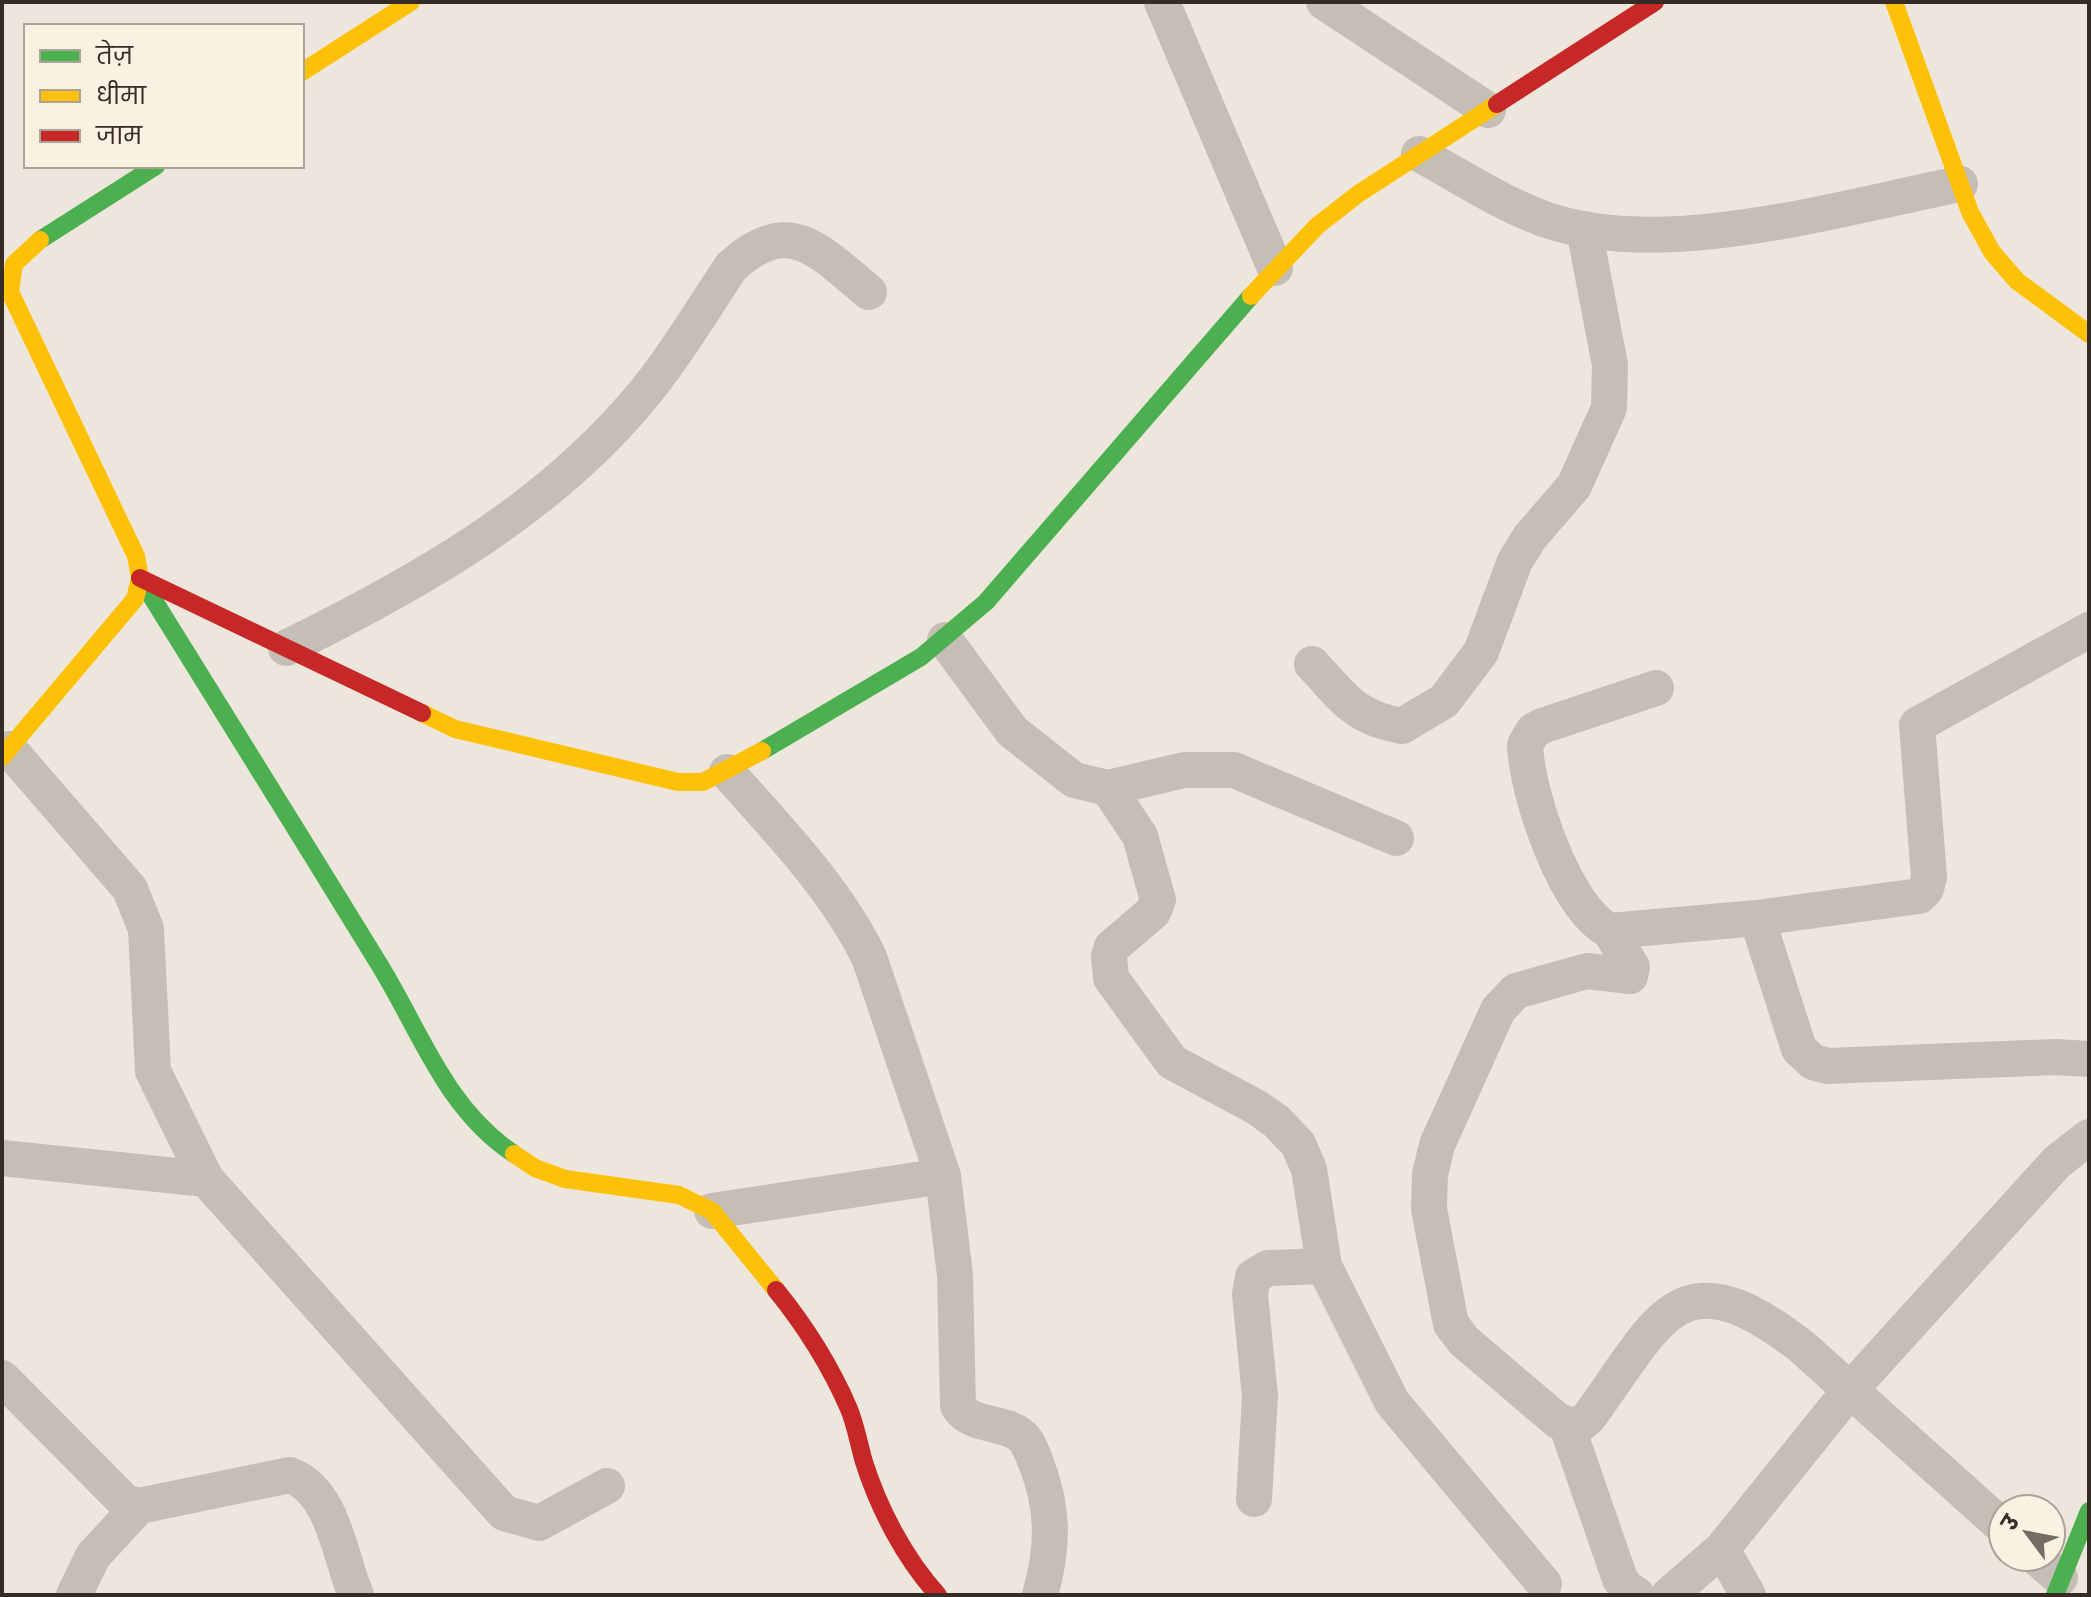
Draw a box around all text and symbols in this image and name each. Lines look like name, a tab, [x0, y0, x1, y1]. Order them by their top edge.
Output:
legend	[24, 24, 304, 168]
text: तेज़	[95, 39, 134, 72]
text: धीमा	[96, 79, 147, 112]
text: जाम	[95, 119, 143, 152]
north arrow	[1987, 1493, 2067, 1573]
text: उ	[1993, 1509, 2027, 1537]

